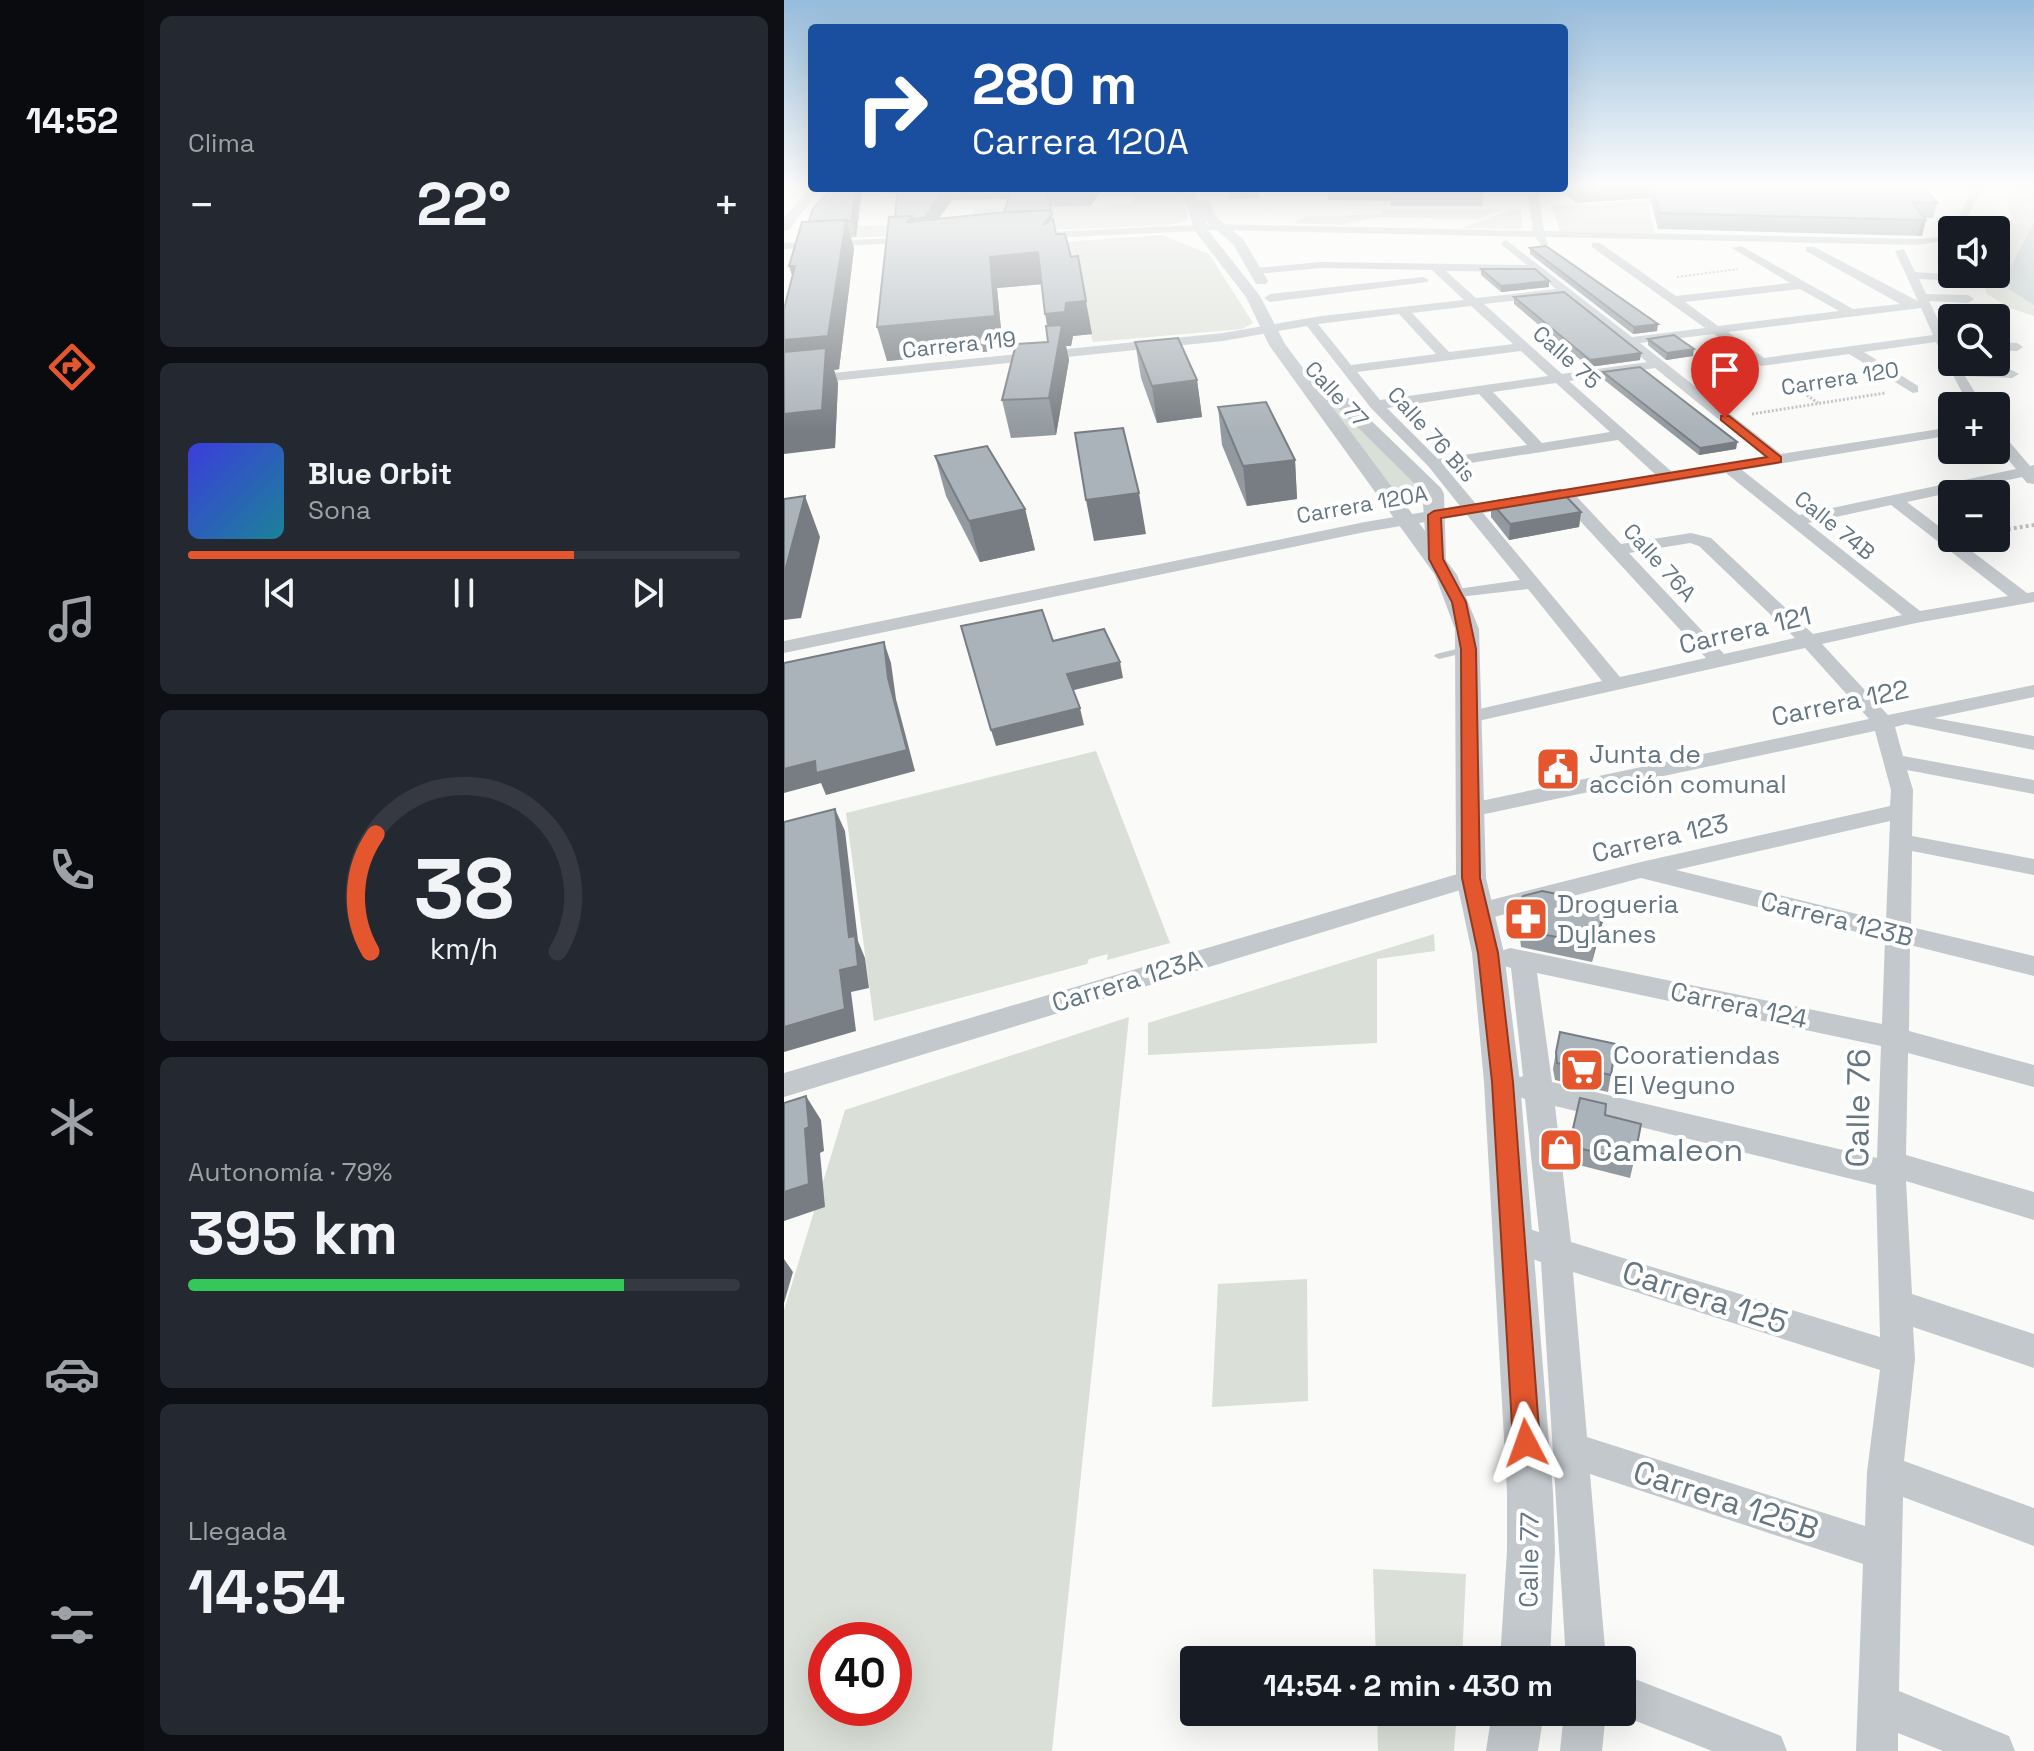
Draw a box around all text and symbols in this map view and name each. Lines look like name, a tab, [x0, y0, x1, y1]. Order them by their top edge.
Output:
text: 280 m	[972, 49, 1137, 120]
icon: right	[840, 56, 944, 160]
text: 14:52	[26, 98, 118, 144]
text: Carrera 120A	[972, 119, 1189, 165]
text: Clima	[188, 126, 255, 160]
text: 22°	[417, 166, 511, 243]
text: −	[188, 177, 215, 233]
text: +	[713, 177, 740, 233]
map controls	[1938, 216, 2010, 552]
button: sound	[1938, 216, 2010, 288]
button: search	[1938, 304, 2010, 376]
street label: Calle 75	[1527, 319, 1607, 395]
street label: Carrera 119	[901, 324, 1017, 364]
pin	[1691, 336, 1759, 418]
icon: directions	[44, 339, 100, 395]
icon: arrive	[1703, 348, 1747, 392]
street label: Calle 77	[1299, 355, 1375, 433]
street label: Carrera 120	[1779, 355, 1901, 401]
street label: Calle 76 Bis	[1382, 380, 1482, 488]
button: +	[1938, 392, 2010, 464]
text: Blue Orbit	[308, 454, 452, 493]
street label: Carrera 120A	[1294, 479, 1430, 529]
button: −	[1938, 480, 2010, 552]
street label: Calle 74B	[1789, 484, 1881, 566]
text: Sona	[308, 493, 371, 527]
street label: Calle 76A	[1618, 517, 1703, 607]
icon: previous	[258, 571, 302, 615]
icon: pause	[442, 571, 486, 615]
icon: next	[626, 571, 670, 615]
icon: music	[44, 591, 100, 647]
street label: Carrera 121	[1676, 598, 1814, 662]
street label: Carrera 122	[1768, 672, 1912, 734]
place label: Junta de acción comunal	[1589, 737, 1787, 801]
public building icon: Junta de acción comunal	[1534, 745, 1582, 793]
street label: Carrera 123	[1588, 806, 1732, 870]
text: 38	[414, 835, 514, 941]
icon: phone	[44, 842, 100, 898]
street label: Carrera 123B	[1757, 884, 1917, 954]
place label: Drogueria Dylanes	[1557, 887, 1679, 951]
pharmacy icon: Drogueria Dylanes	[1502, 895, 1550, 943]
text: km/h	[430, 931, 498, 967]
street label: Carrera 123A	[1048, 942, 1206, 1020]
street label: Carrera 124	[1667, 974, 1811, 1036]
place label: Cooratiendas El Veguno	[1613, 1038, 1780, 1102]
supermarket icon: Cooratiendas El Veguno	[1558, 1046, 1606, 1094]
street label: Calle 76	[1837, 1048, 1879, 1168]
icon: climate	[44, 1094, 100, 1150]
shop icon: Camaleon	[1537, 1126, 1585, 1174]
place label: Camaleon	[1592, 1130, 1743, 1170]
text: Autonomía · 79%	[188, 1155, 392, 1189]
text: 395 km	[188, 1195, 398, 1272]
street label: Carrera 125	[1617, 1251, 1793, 1343]
icon: car	[44, 1346, 100, 1402]
position arrow	[1484, 1401, 1568, 1485]
street label: Carrera 125B	[1628, 1451, 1824, 1549]
street label: Calle 77	[1511, 1512, 1547, 1608]
text: Llegada	[188, 1514, 287, 1548]
text: 14:54	[188, 1554, 345, 1631]
icon: filters	[44, 1597, 100, 1653]
speed limit sign: 40	[808, 1622, 912, 1726]
text: 14:54 · 2 min · 430 m	[1263, 1666, 1553, 1705]

